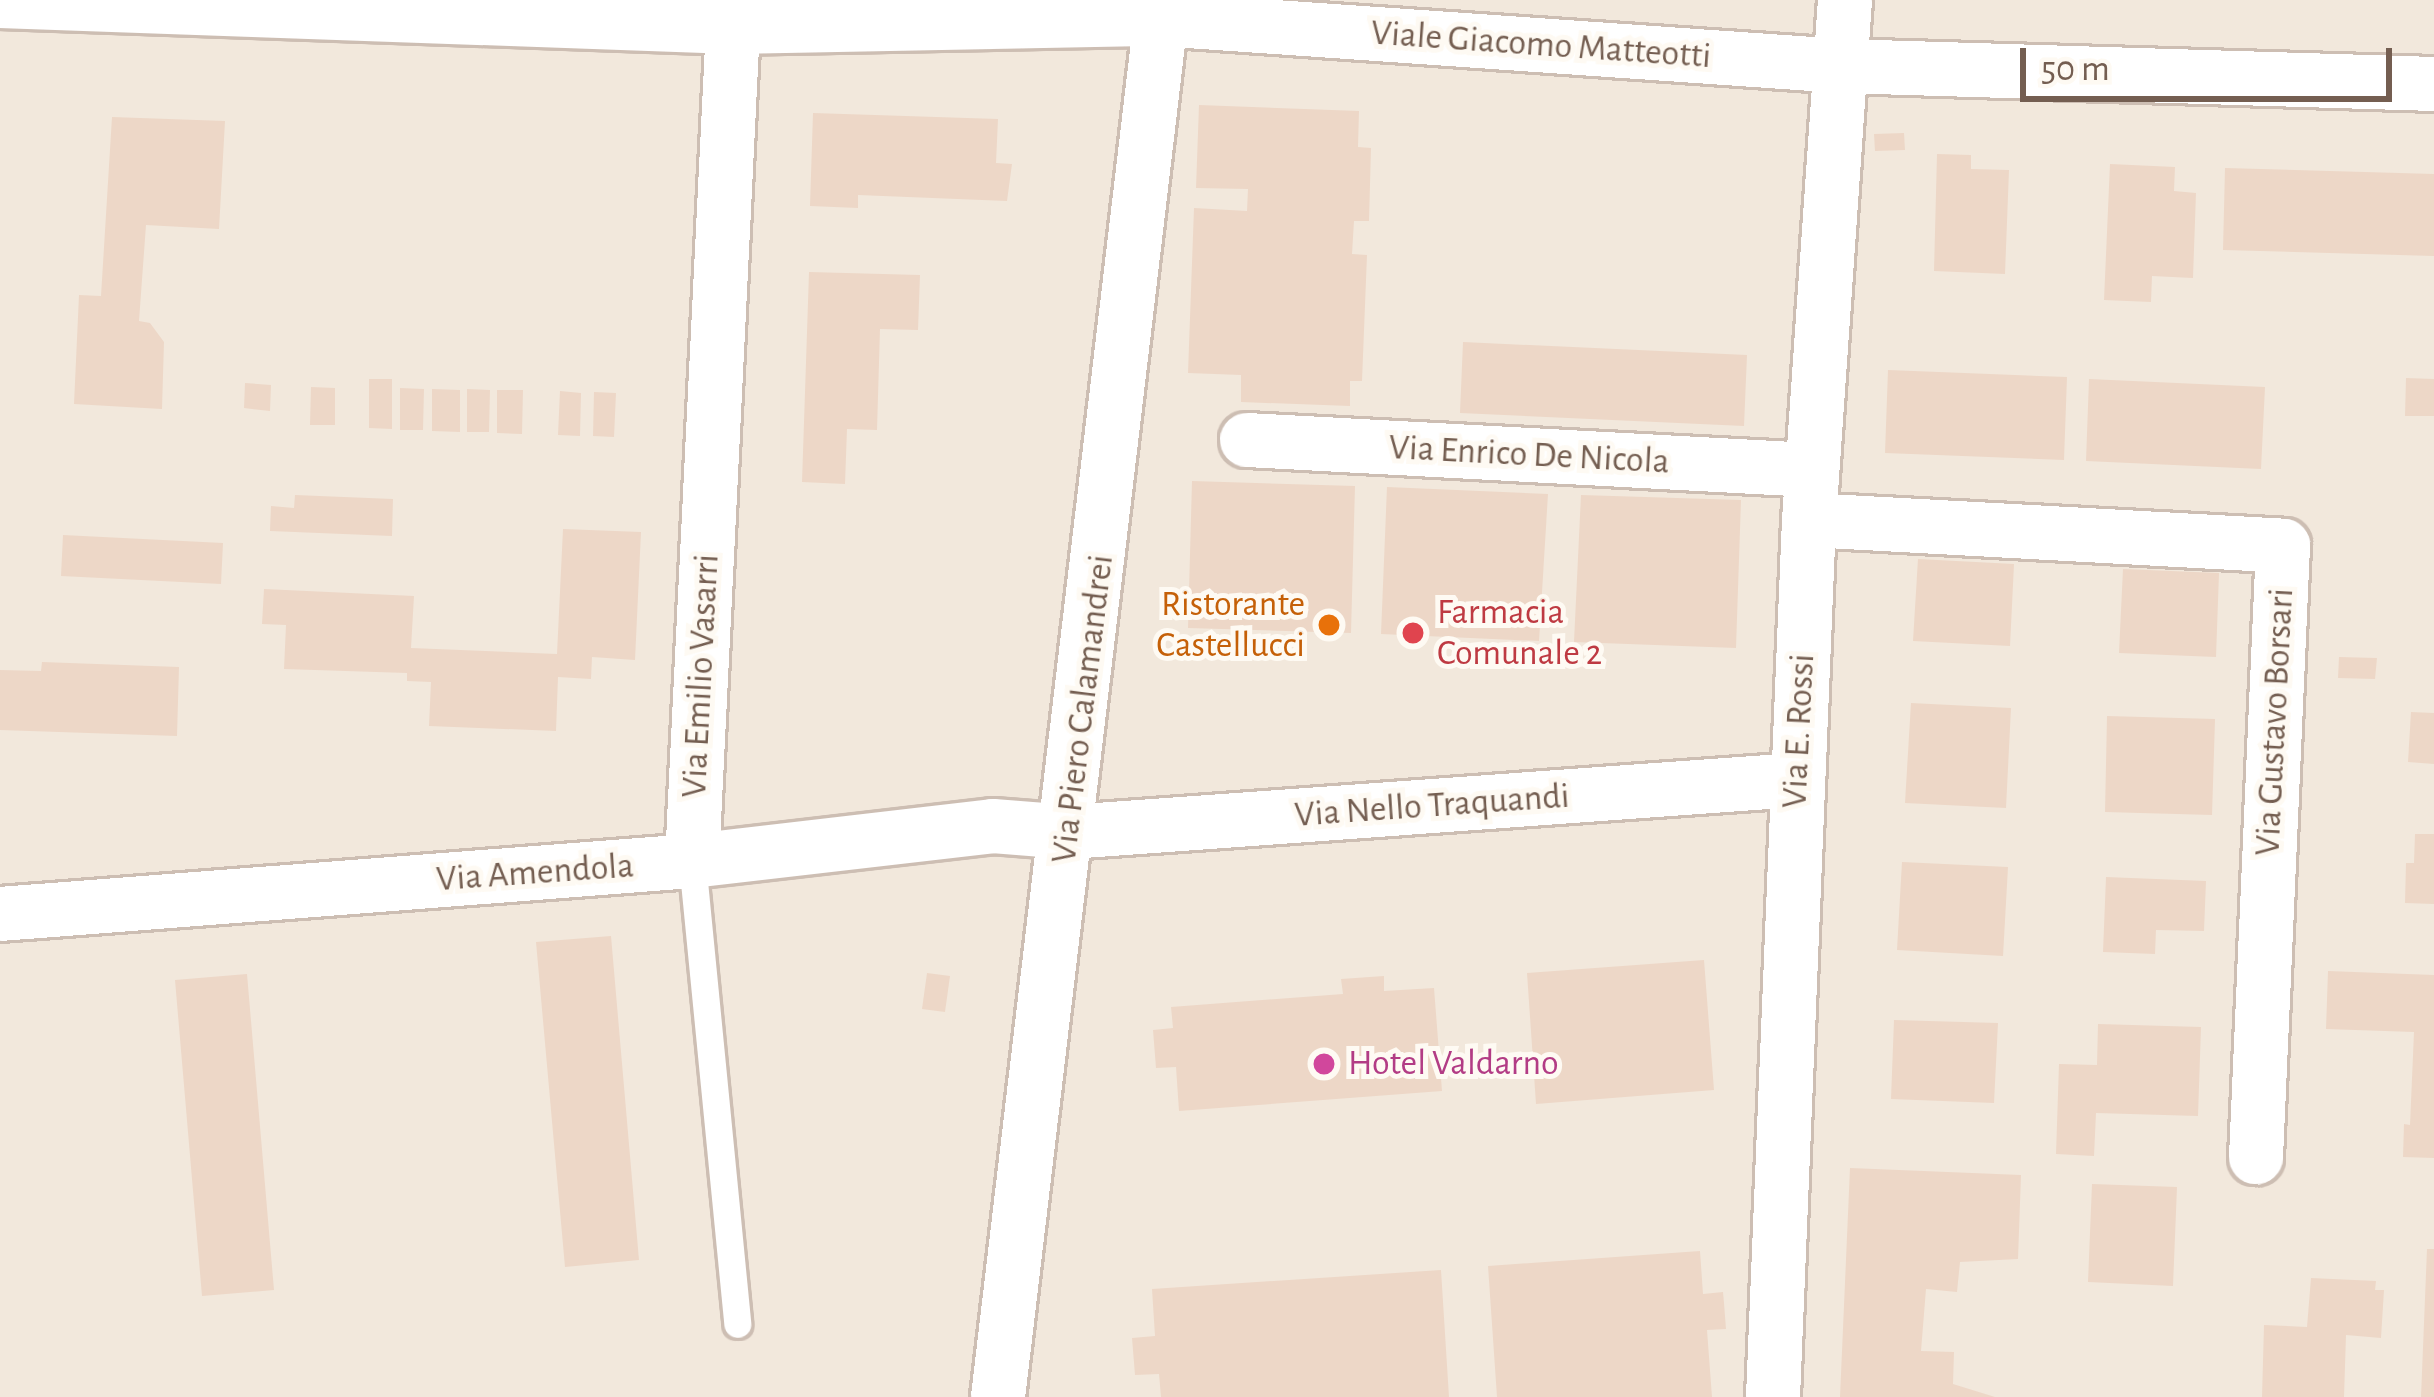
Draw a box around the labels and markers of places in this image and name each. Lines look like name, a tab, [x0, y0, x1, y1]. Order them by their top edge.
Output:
place label: Ristorante Castellucci	[1156, 582, 1305, 667]
place label: Farmacia Comunale 2	[1437, 590, 1602, 675]
marker: Ristorante Castellucci	[1316, 612, 1342, 638]
marker: Farmacia Comunale 2	[1400, 620, 1426, 646]
place label: Hotel Valdarno	[1348, 1042, 1559, 1086]
marker: Hotel Valdarno	[1311, 1051, 1337, 1077]

